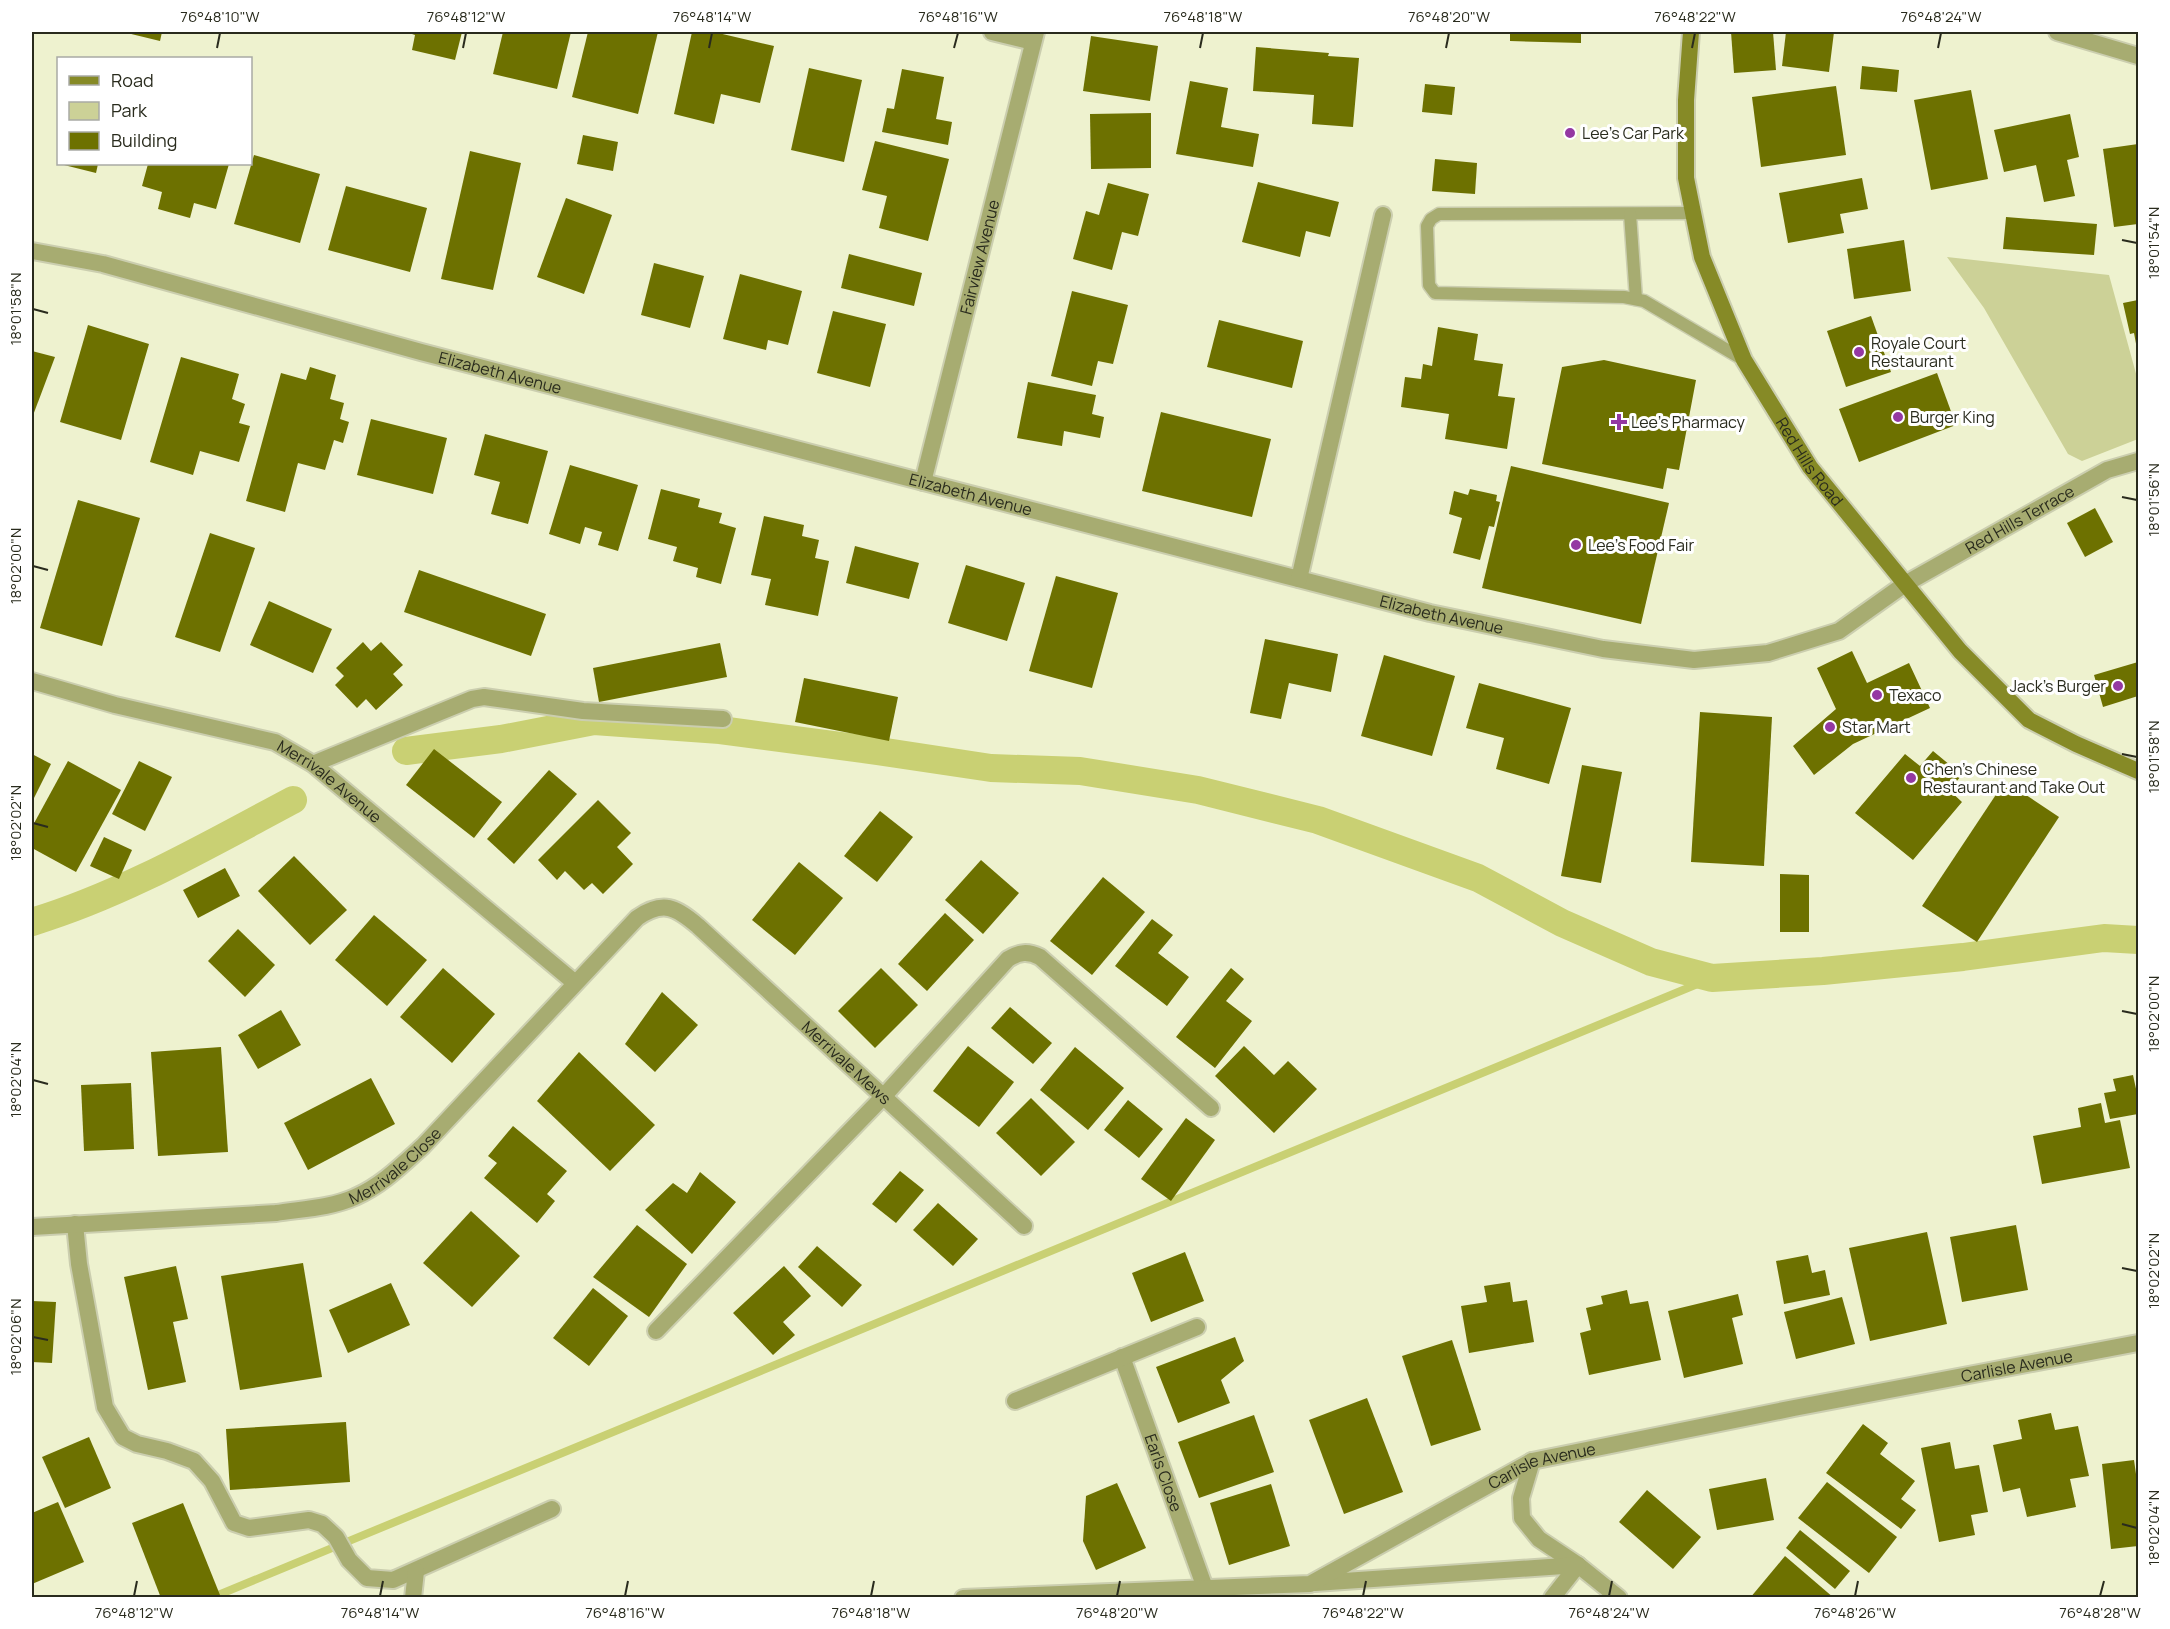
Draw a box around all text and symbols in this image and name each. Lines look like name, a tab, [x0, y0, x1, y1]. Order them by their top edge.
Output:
text: 76°48'10"W	[180, 6, 260, 27]
text: 76°48'12"W	[427, 6, 505, 27]
text: 76°48'14"W	[673, 6, 751, 27]
text: 76°48'16"W	[918, 6, 998, 27]
text: 76°48'18"W	[1164, 6, 1242, 27]
text: 76°48'20"W	[1408, 6, 1490, 27]
text: 76°48'22"W	[1654, 6, 1736, 27]
text: 76°48'24"W	[1901, 6, 1981, 27]
legend	[57, 57, 252, 165]
text: Road	[111, 68, 154, 92]
text: Park	[111, 98, 148, 122]
place label: Lee's Car Park	[1582, 122, 1685, 144]
marker: Lee's Car Park	[1563, 126, 1577, 140]
text: Building	[111, 128, 177, 152]
street label: Fairview Avenue	[955, 197, 1004, 317]
text: 18°01'54"N	[2143, 207, 2164, 279]
text: 18°01'58"N	[5, 272, 26, 346]
place label: Royale Court Restaurant	[1871, 332, 1966, 372]
marker: Royale Court Restaurant	[1852, 345, 1866, 359]
street label: Elizabeth Avenue	[436, 346, 564, 399]
place label: Burger King	[1910, 406, 1995, 428]
marker: Burger King	[1891, 410, 1905, 424]
place label: Lee's Pharmacy	[1631, 411, 1746, 433]
street label: Red Hills Road	[1771, 413, 1848, 511]
marker: Lee's Pharmacy	[1612, 415, 1626, 429]
text: 18°01'56"N	[2143, 463, 2164, 537]
street label: Elizabeth Avenue	[907, 468, 1035, 521]
street label: Red Hills Terrace	[1961, 480, 2078, 559]
text: 18°02'00"N	[5, 528, 26, 604]
place label: Lee's Food Fair	[1588, 534, 1695, 556]
marker: Lee's Food Fair	[1569, 538, 1583, 552]
street label: Elizabeth Avenue	[1377, 589, 1505, 639]
place label: Jack's Burger	[2010, 675, 2106, 697]
marker: Jack's Burger	[2111, 679, 2125, 693]
place label: Texaco	[1889, 684, 1941, 706]
marker: Texaco	[1870, 688, 1884, 702]
place label: Star Mart	[1842, 716, 1911, 738]
marker: Star Mart	[1823, 720, 1837, 734]
text: 18°01'58"N	[2143, 720, 2164, 794]
street label: Merrivale Avenue	[273, 735, 386, 828]
place label: Chen's Chinese Restaurant and Take Out	[1923, 758, 2105, 798]
marker: Chen's Chinese Restaurant and Take Out	[1904, 771, 1918, 785]
text: 18°02'02"N	[5, 785, 26, 861]
text: 18°02'00"N	[2143, 976, 2164, 1052]
street label: Merrivale Mews	[797, 1016, 896, 1109]
text: 18°02'04"N	[5, 1042, 26, 1118]
street label: Merrivale Close	[345, 1122, 446, 1209]
text: 18°02'02"N	[2143, 1233, 2164, 1309]
text: 18°02'06"N	[5, 1299, 26, 1375]
street label: Carlisle Avenue	[1959, 1345, 2074, 1387]
street label: Earls Close	[1139, 1431, 1188, 1515]
street label: Carlisle Avenue	[1484, 1437, 1597, 1494]
text: 18°02'04"N	[2143, 1490, 2164, 1566]
text: 76°48'12"W	[95, 1602, 173, 1623]
text: 76°48'14"W	[341, 1602, 419, 1623]
text: 76°48'16"W	[585, 1602, 665, 1623]
text: 76°48'18"W	[832, 1602, 910, 1623]
text: 76°48'20"W	[1076, 1602, 1158, 1623]
text: 76°48'22"W	[1322, 1602, 1404, 1623]
text: 76°48'24"W	[1569, 1602, 1649, 1623]
text: 76°48'26"W	[1814, 1602, 1896, 1623]
text: 76°48'28"W	[2059, 1602, 2141, 1623]

